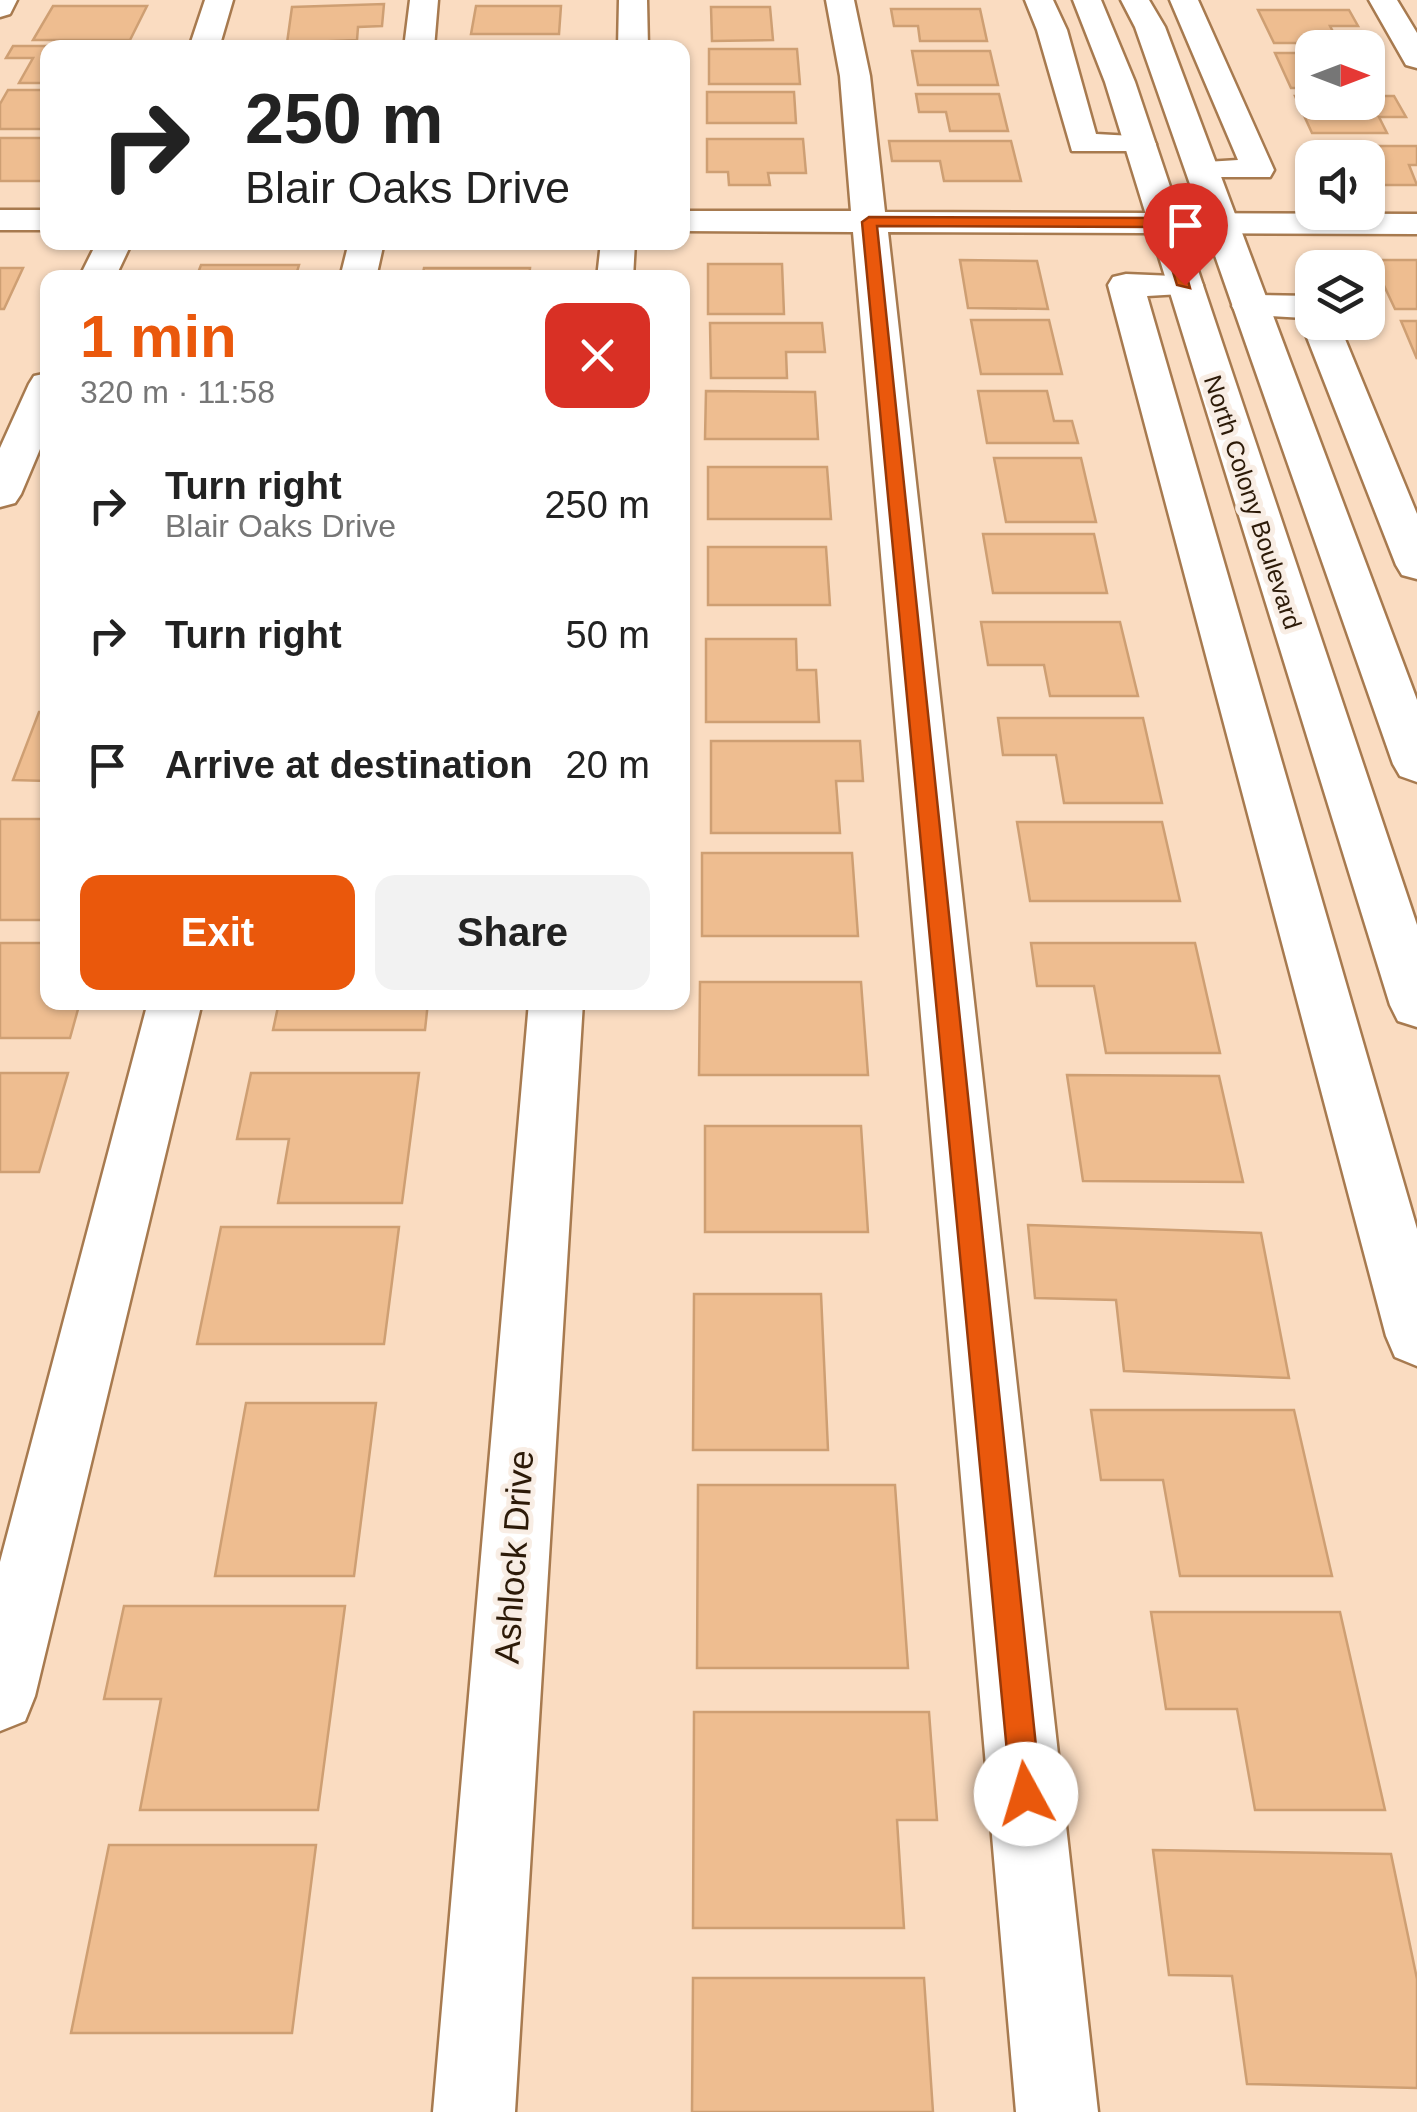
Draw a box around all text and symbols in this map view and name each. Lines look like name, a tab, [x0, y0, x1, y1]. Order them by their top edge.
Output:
north arrow	[1295, 30, 1385, 120]
map controls	[1295, 30, 1385, 340]
icon: right	[80, 80, 210, 210]
text: 250 m	[245, 80, 443, 158]
button: sound	[1295, 140, 1385, 230]
text: Blair Oaks Drive	[245, 162, 570, 213]
pin	[1143, 183, 1228, 286]
icon: arrive	[1158, 198, 1213, 253]
button: layers	[1295, 250, 1385, 340]
text: 1 min	[80, 303, 237, 370]
button: close	[545, 303, 650, 408]
street label: North Colony Boulevard	[1199, 371, 1307, 633]
text: 320 m · 11:58	[80, 374, 275, 410]
text: Turn right	[165, 465, 342, 507]
icon: right	[80, 478, 135, 533]
text: 250 m	[544, 484, 650, 526]
text: Blair Oaks Drive	[165, 508, 396, 544]
icon: right	[80, 608, 135, 663]
text: Turn right	[165, 614, 342, 656]
text: 50 m	[566, 614, 650, 656]
icon: arrive	[80, 738, 135, 793]
text: Arrive at destination	[165, 744, 532, 786]
text: 20 m	[566, 744, 650, 786]
button: Exit	[80, 875, 355, 990]
button: Share	[375, 875, 650, 990]
street label: Ashlock Drive	[487, 1449, 540, 1665]
position arrow	[974, 1742, 1078, 1846]

